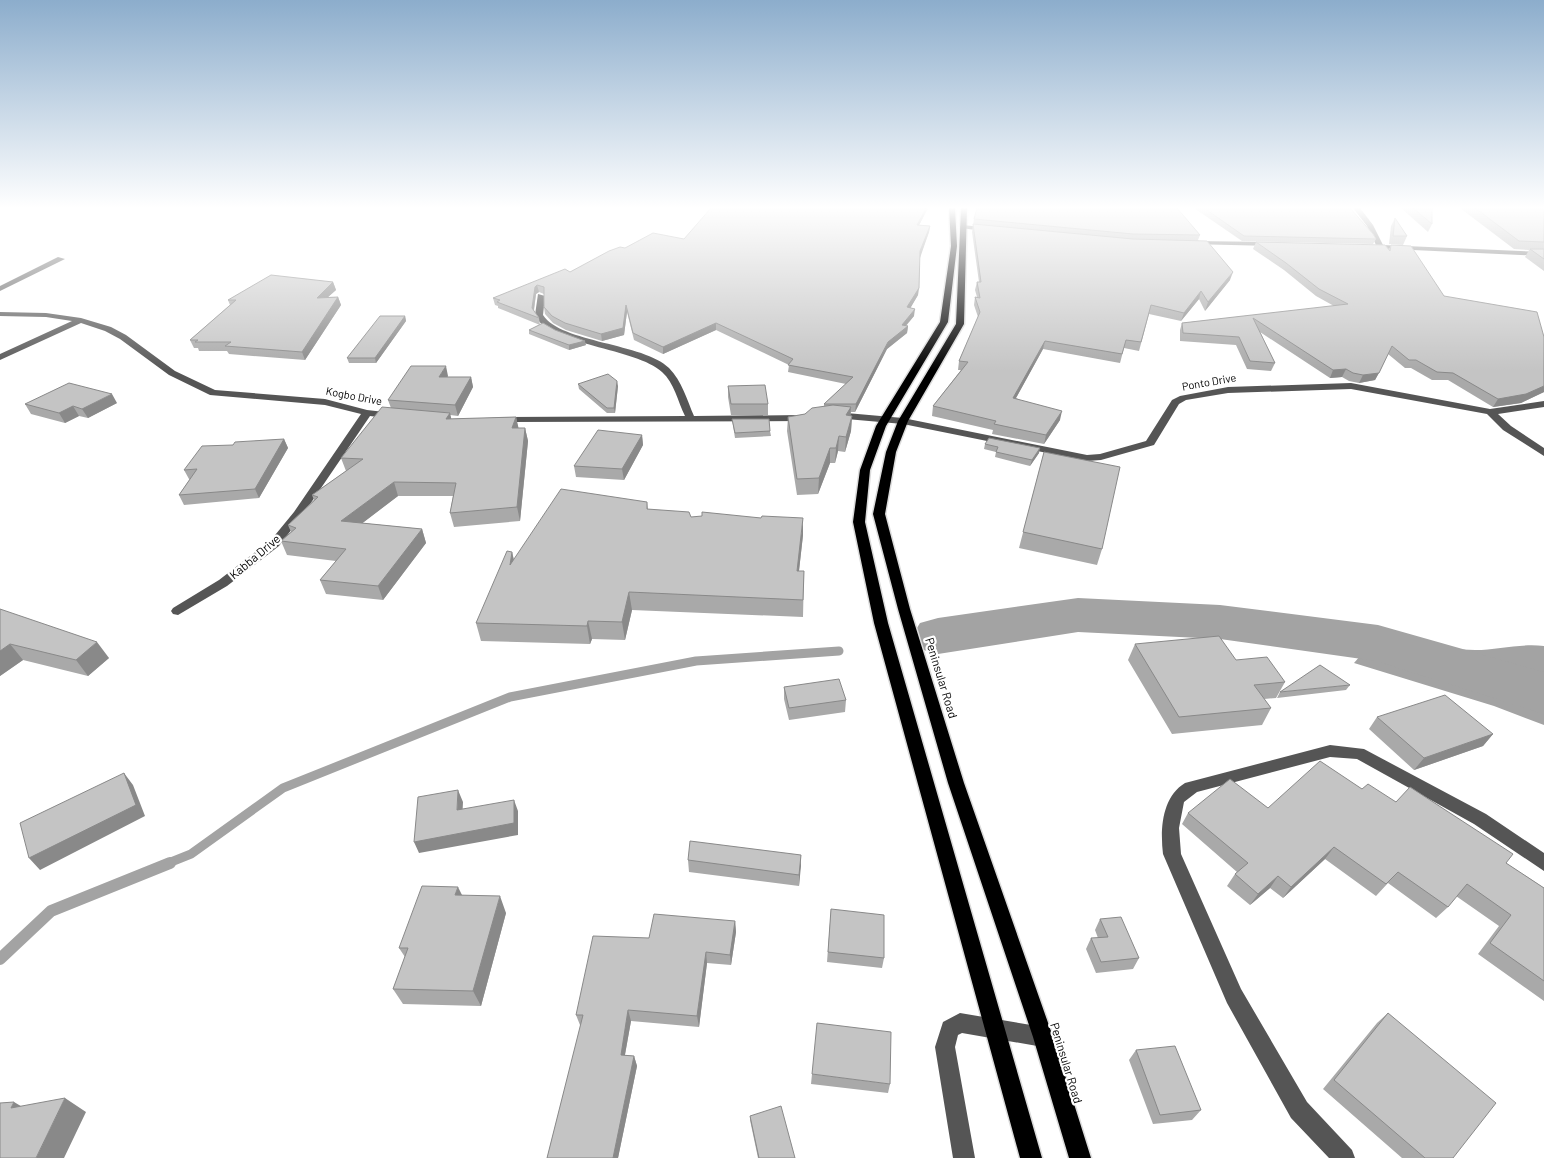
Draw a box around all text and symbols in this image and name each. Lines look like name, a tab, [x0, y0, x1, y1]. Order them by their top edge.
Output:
street label: Ponto Drive	[1181, 370, 1237, 393]
street label: Kogbo Drive	[325, 384, 383, 407]
street label: Kabba Drive	[226, 531, 283, 581]
street label: Peninsular Road	[923, 636, 961, 720]
street label: Peninsular Road	[1048, 1021, 1086, 1105]

